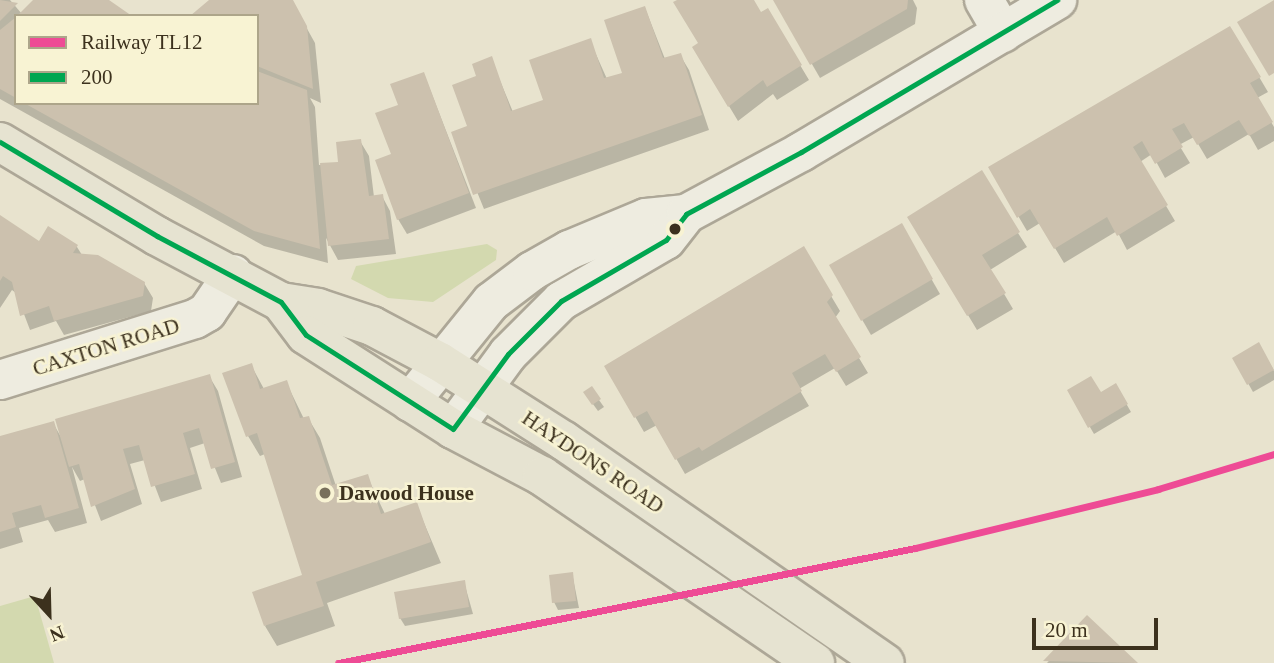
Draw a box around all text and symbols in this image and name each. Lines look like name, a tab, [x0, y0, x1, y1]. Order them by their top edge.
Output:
legend	[14, 14, 259, 105]
text: Railway TL12	[81, 30, 203, 54]
text: 200	[81, 65, 113, 89]
unlabelled marker	[668, 222, 682, 236]
street label: CAXTON ROAD	[30, 313, 182, 381]
street label: HAYDONS ROAD	[517, 405, 669, 519]
place label: Dawood House	[339, 480, 474, 506]
marker: Dawood House	[317, 485, 333, 501]
north arrow	[14, 579, 84, 649]
scale bar	[1036, 604, 1162, 648]
text: 20 m	[1045, 618, 1088, 642]
text: N	[47, 622, 67, 646]

